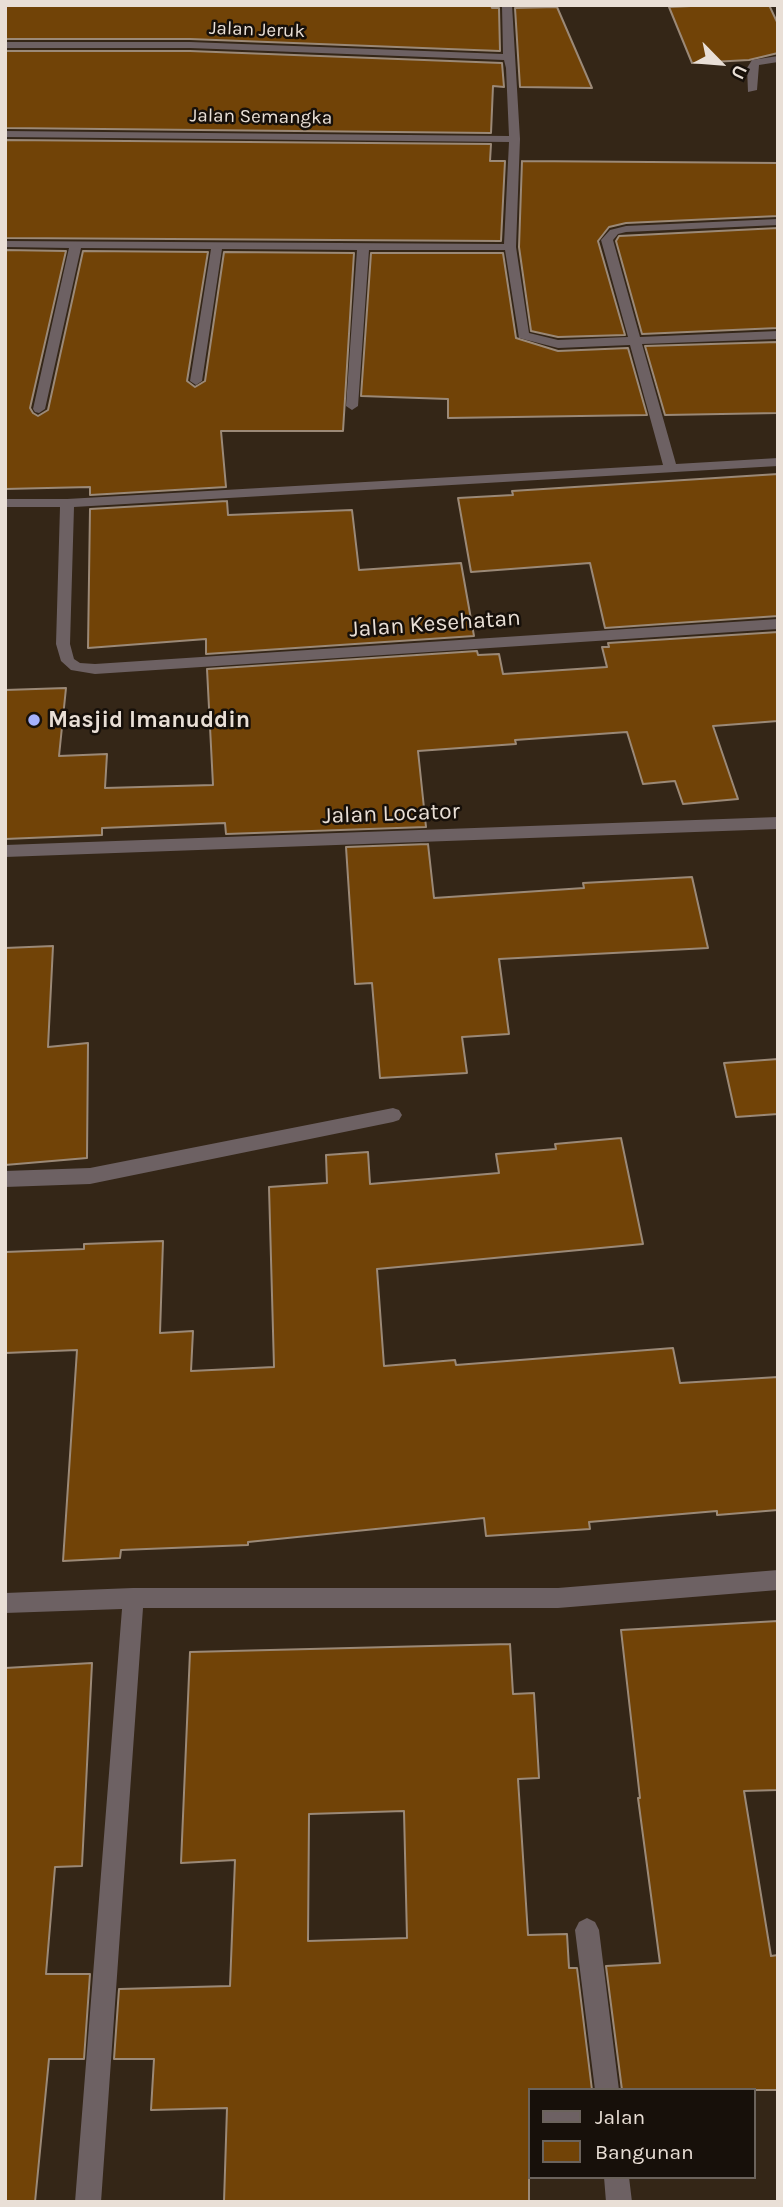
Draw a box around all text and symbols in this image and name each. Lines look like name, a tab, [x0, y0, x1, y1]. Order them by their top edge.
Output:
street label: Jalan Jeruk	[208, 17, 306, 43]
north arrow	[685, 28, 755, 98]
text: U	[726, 61, 752, 82]
street label: Jalan Semangka	[189, 104, 333, 130]
street label: Jalan Kesehatan	[348, 604, 522, 644]
place label: Masjid Imanuddin	[48, 706, 250, 734]
marker: Masjid Imanuddin	[26, 712, 42, 728]
street label: Jalan Locator	[322, 798, 460, 830]
legend	[528, 2088, 755, 2179]
text: Jalan	[595, 2105, 645, 2129]
text: Bangunan	[595, 2140, 694, 2164]

